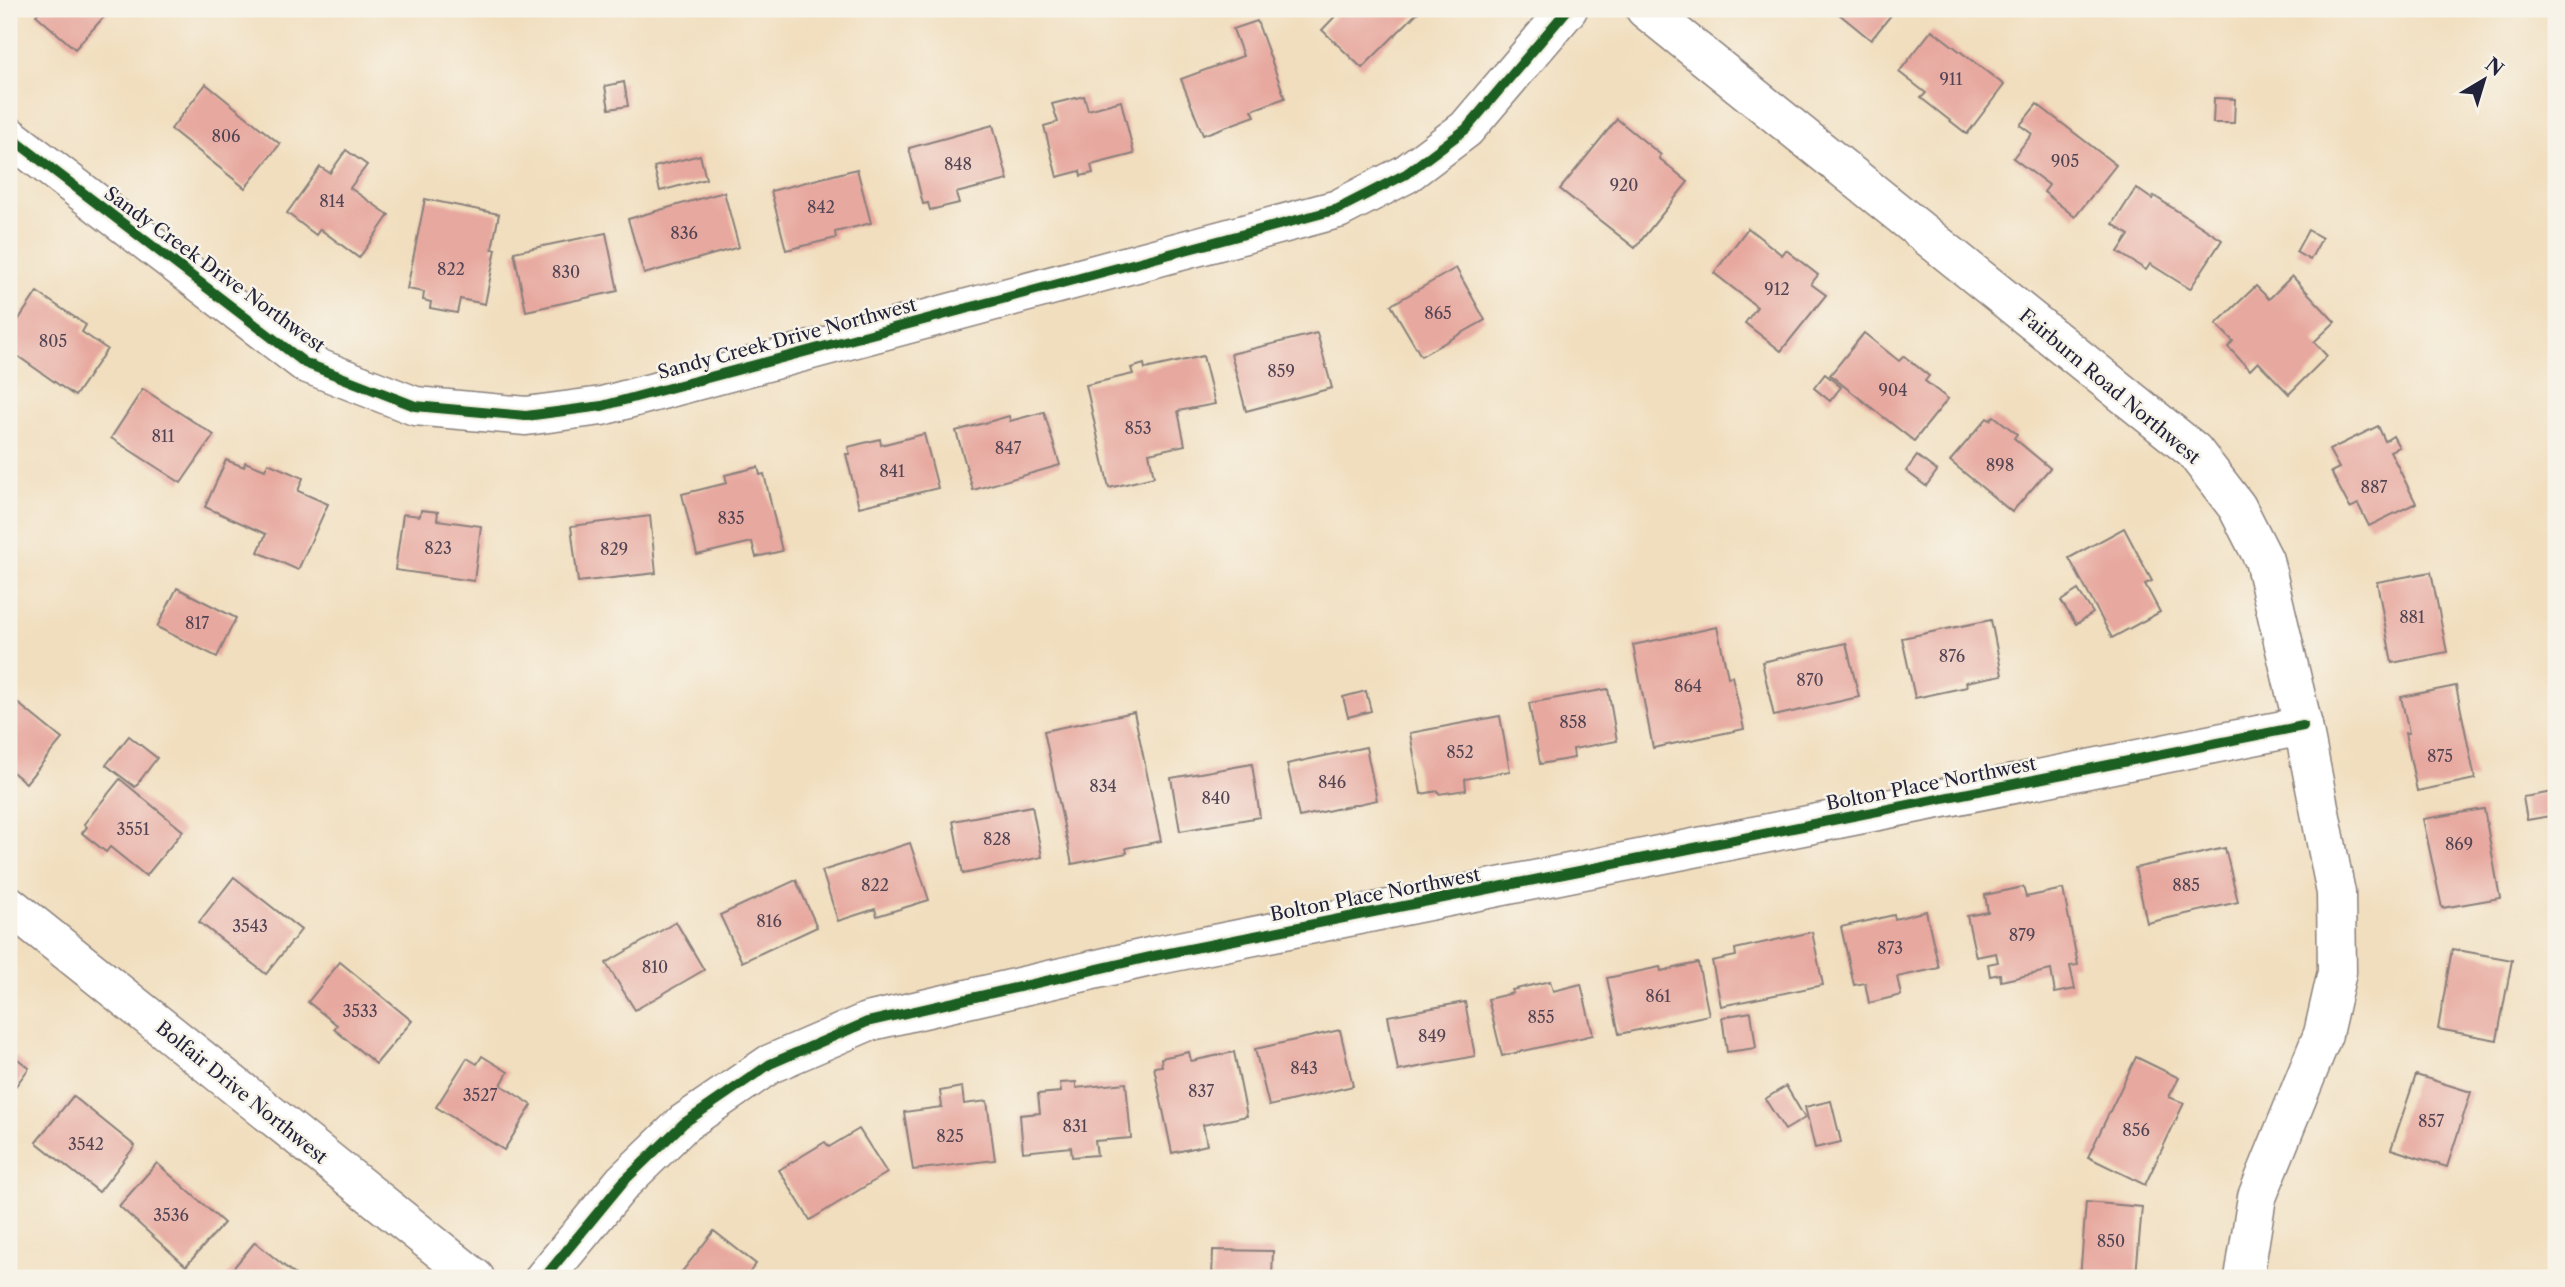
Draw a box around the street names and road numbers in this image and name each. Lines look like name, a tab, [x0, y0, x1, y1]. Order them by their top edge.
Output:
street label: Sandy Creek Drive Northwest	[100, 182, 330, 357]
street label: Sandy Creek Drive Northwest	[655, 293, 919, 384]
street label: Fairburn Road Northwest	[2014, 304, 2205, 469]
street label: Bolton Place Northwest	[1824, 752, 2038, 815]
street label: Bolton Place Northwest	[1268, 863, 1482, 926]
street label: Bolfair Drive Northwest	[151, 1016, 332, 1169]

